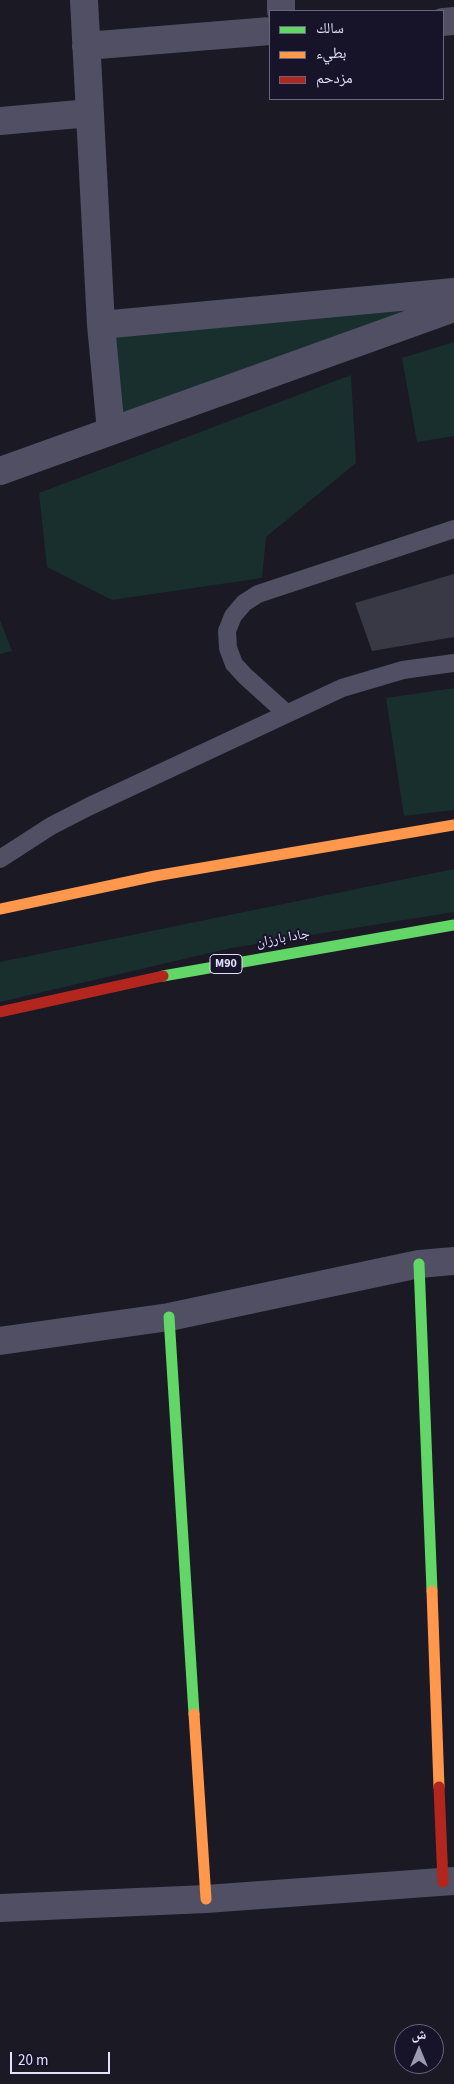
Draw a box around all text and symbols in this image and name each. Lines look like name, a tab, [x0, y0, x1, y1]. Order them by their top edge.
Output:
legend	[269, 10, 444, 100]
text: سالك	[316, 18, 344, 39]
text: بطيء	[316, 43, 346, 64]
text: مزدحم	[316, 68, 353, 89]
street label: جادا بارزان	[255, 926, 311, 952]
road number: M90	[210, 954, 242, 974]
north arrow	[394, 2024, 444, 2074]
text: ش	[412, 2025, 426, 2045]
scale bar	[12, 2042, 112, 2074]
text: 20 m	[18, 2050, 48, 2071]

